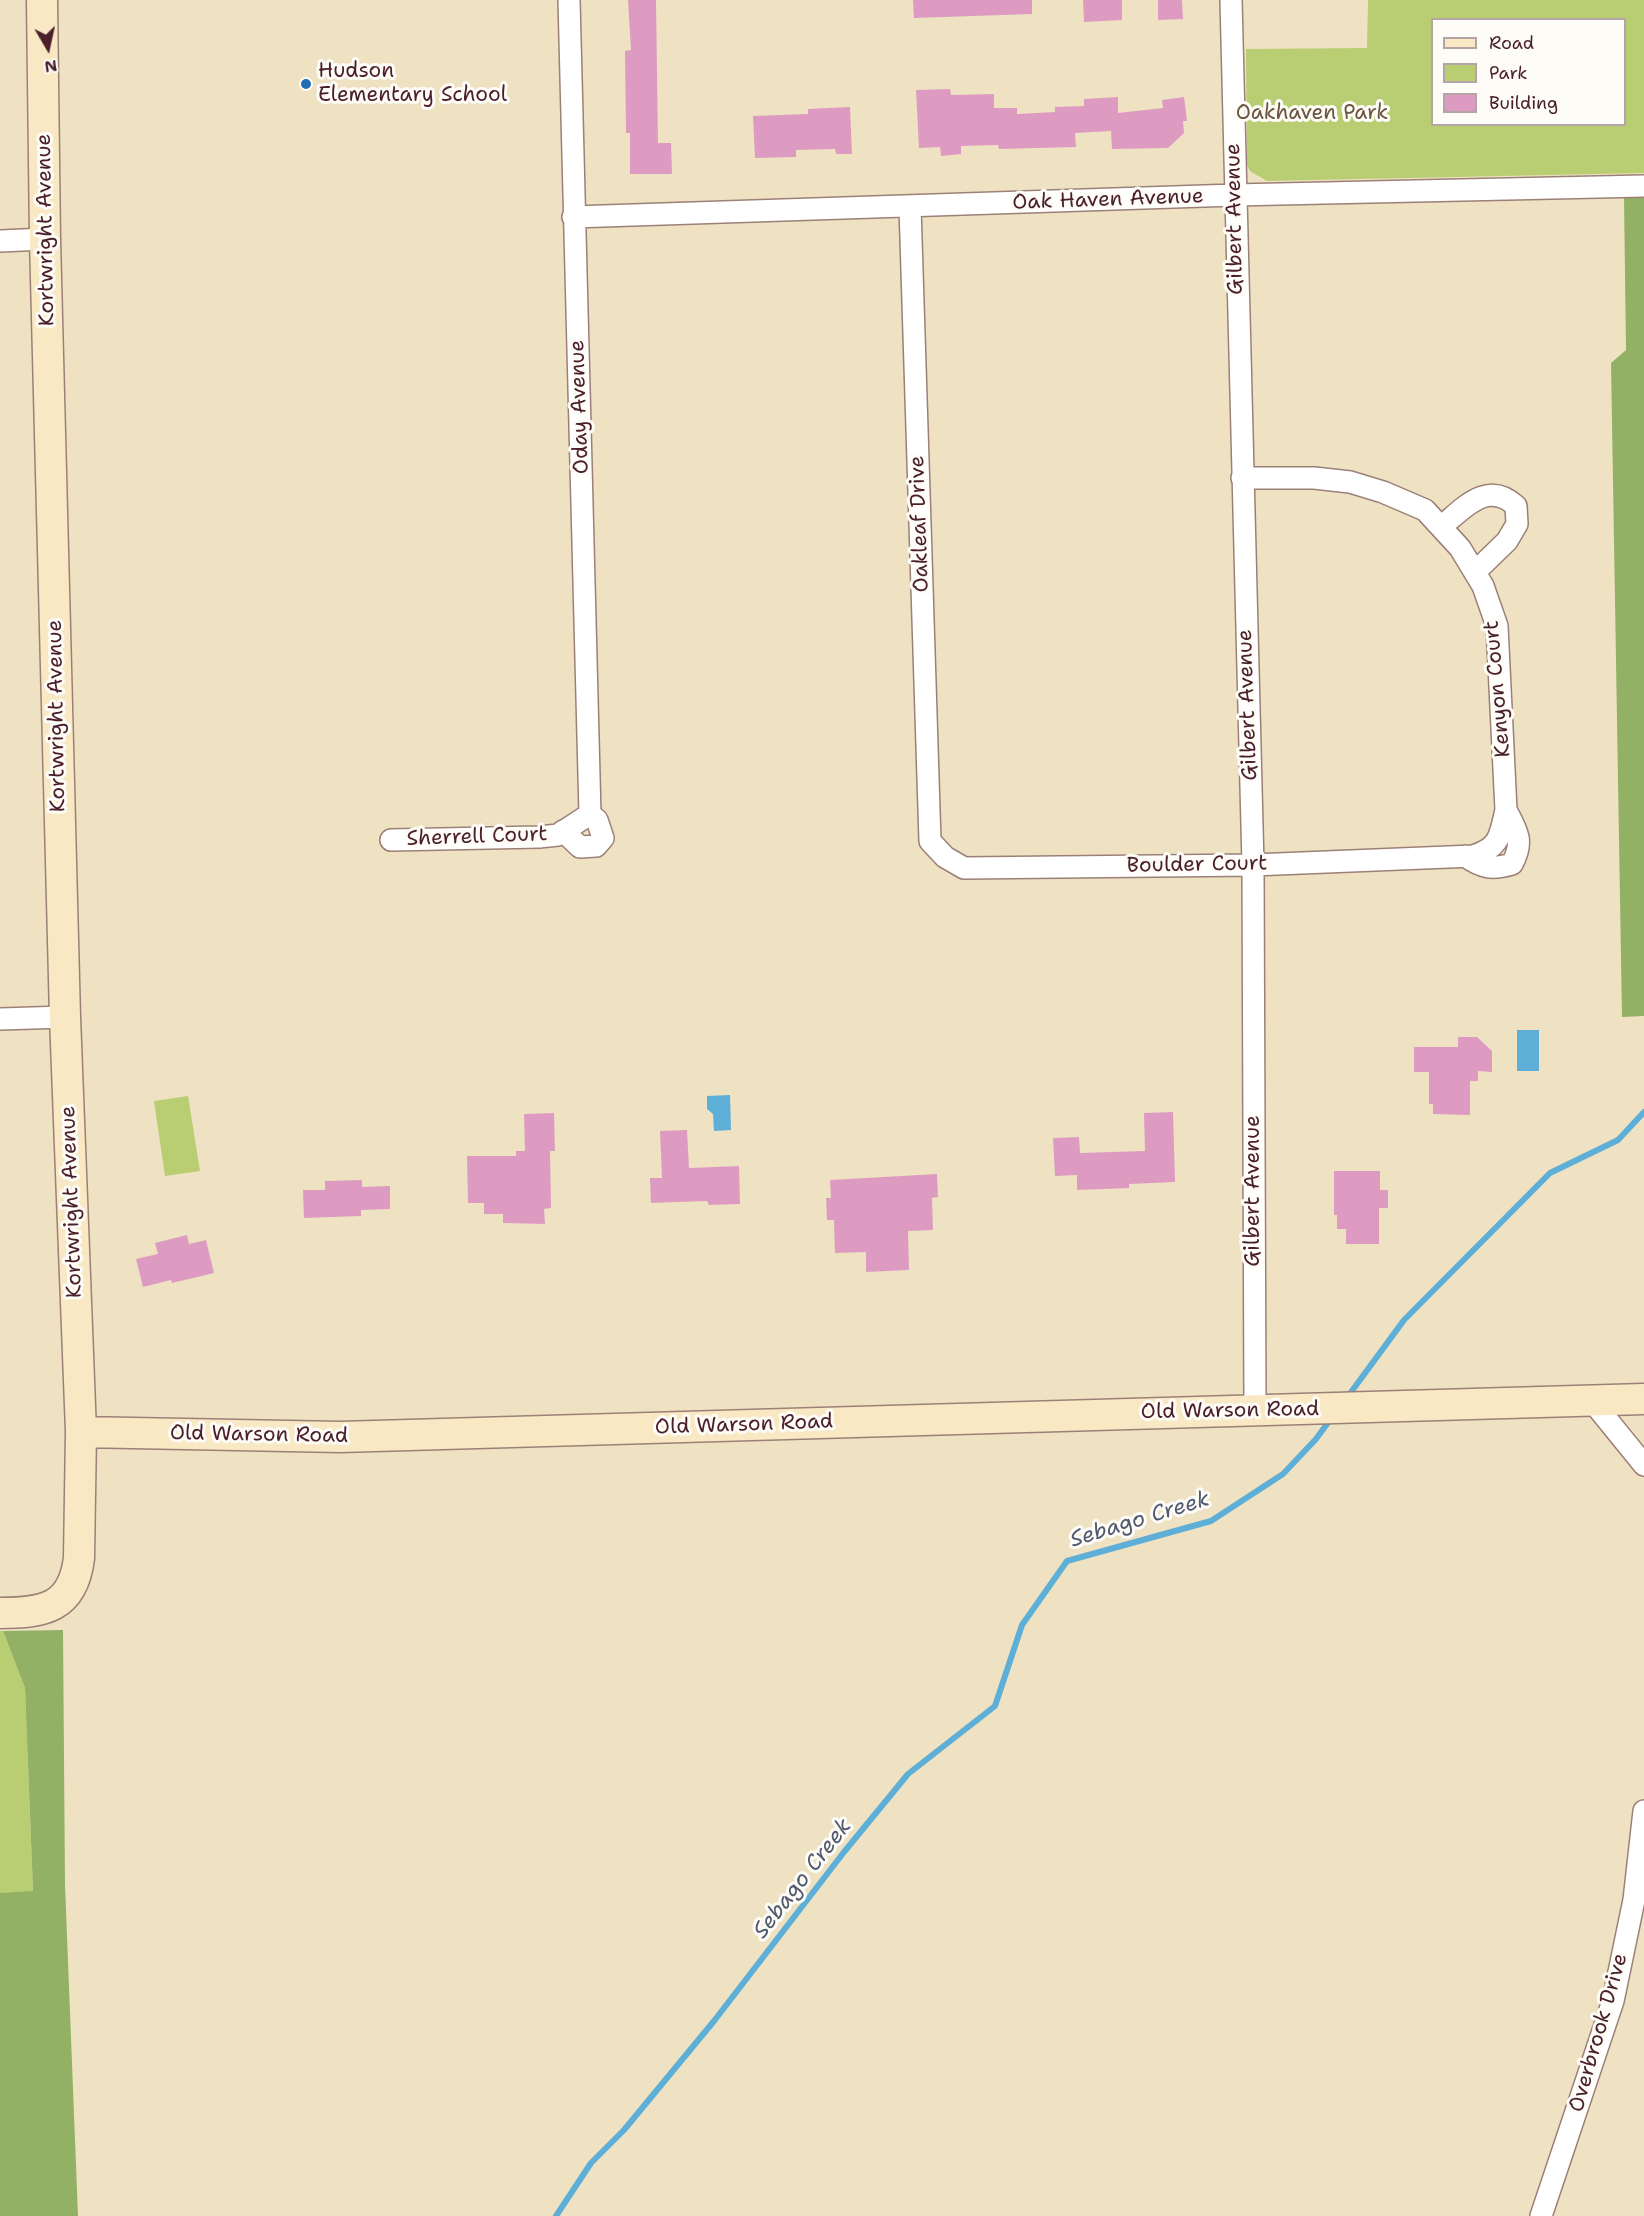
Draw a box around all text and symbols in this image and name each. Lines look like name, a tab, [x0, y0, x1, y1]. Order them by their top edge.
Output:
north arrow	[18, 18, 78, 78]
legend	[1431, 18, 1626, 126]
text: Road	[1489, 31, 1534, 55]
text: N	[43, 55, 59, 78]
place label: Hudson Elementary School	[318, 59, 507, 109]
text: Park	[1489, 61, 1528, 85]
marker: Hudson Elementary School	[299, 77, 313, 91]
text: Building	[1489, 91, 1558, 115]
park label: Oakhaven Park	[1236, 101, 1388, 127]
street label: Kortwright Avenue	[32, 134, 60, 326]
street label: Gilbert Avenue	[1221, 143, 1249, 295]
street label: Oak Haven Avenue	[1012, 184, 1204, 216]
street label: Oday Avenue	[565, 339, 595, 475]
street label: Oakleaf Drive	[905, 455, 935, 593]
street label: Kortwright Avenue	[43, 620, 71, 812]
street label: Kenyon Court	[1479, 620, 1517, 758]
street label: Gilbert Avenue	[1233, 629, 1263, 781]
street label: Sherrell Court	[406, 822, 548, 852]
street label: Boulder Court	[1127, 851, 1267, 879]
street label: Kortwright Avenue	[56, 1105, 88, 1299]
street label: Gilbert Avenue	[1241, 1115, 1267, 1267]
street label: Old Warson Road	[1141, 1397, 1319, 1425]
street label: Old Warson Road	[654, 1409, 834, 1441]
street label: Old Warson Road	[170, 1421, 348, 1449]
water label: Sebago Creek	[1067, 1486, 1213, 1554]
water label: Sebago Creek	[748, 1814, 858, 1944]
street label: Overbrook Drive	[1564, 1951, 1634, 2115]

